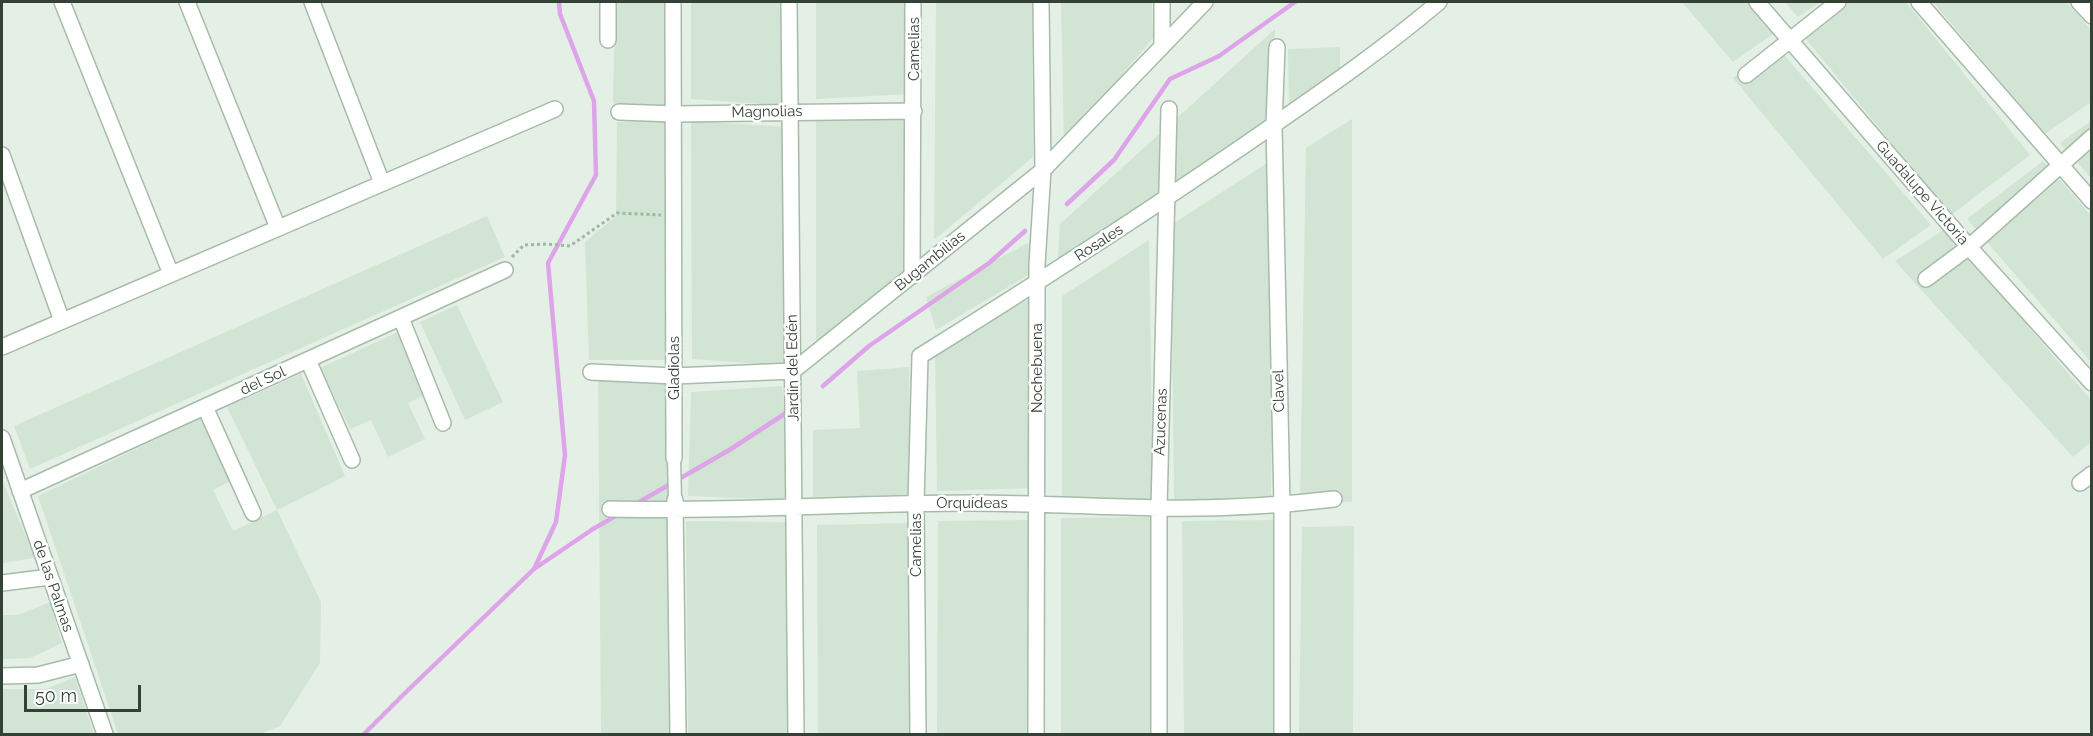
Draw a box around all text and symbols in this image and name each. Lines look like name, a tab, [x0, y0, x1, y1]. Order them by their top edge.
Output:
street label: Camelias	[905, 17, 923, 81]
street label: Magnolias	[731, 102, 803, 122]
street label: Guadalupe Victoria	[1872, 137, 1972, 249]
street label: Rosales	[1071, 221, 1127, 265]
street label: Bugambilias	[891, 227, 969, 295]
street label: Jardín del Edén	[783, 314, 803, 422]
street label: Nochebuena	[1028, 323, 1046, 413]
street label: Gladiolas	[665, 336, 683, 400]
street label: del Sol	[237, 363, 289, 399]
street label: Clavel	[1270, 369, 1288, 413]
street label: Azucenas	[1151, 388, 1171, 456]
street label: Orquídeas	[936, 494, 1008, 512]
street label: Camelias	[907, 513, 925, 577]
street label: de las Palmas	[29, 538, 77, 634]
scale bar	[27, 673, 144, 711]
text: 50 m	[35, 685, 77, 706]

